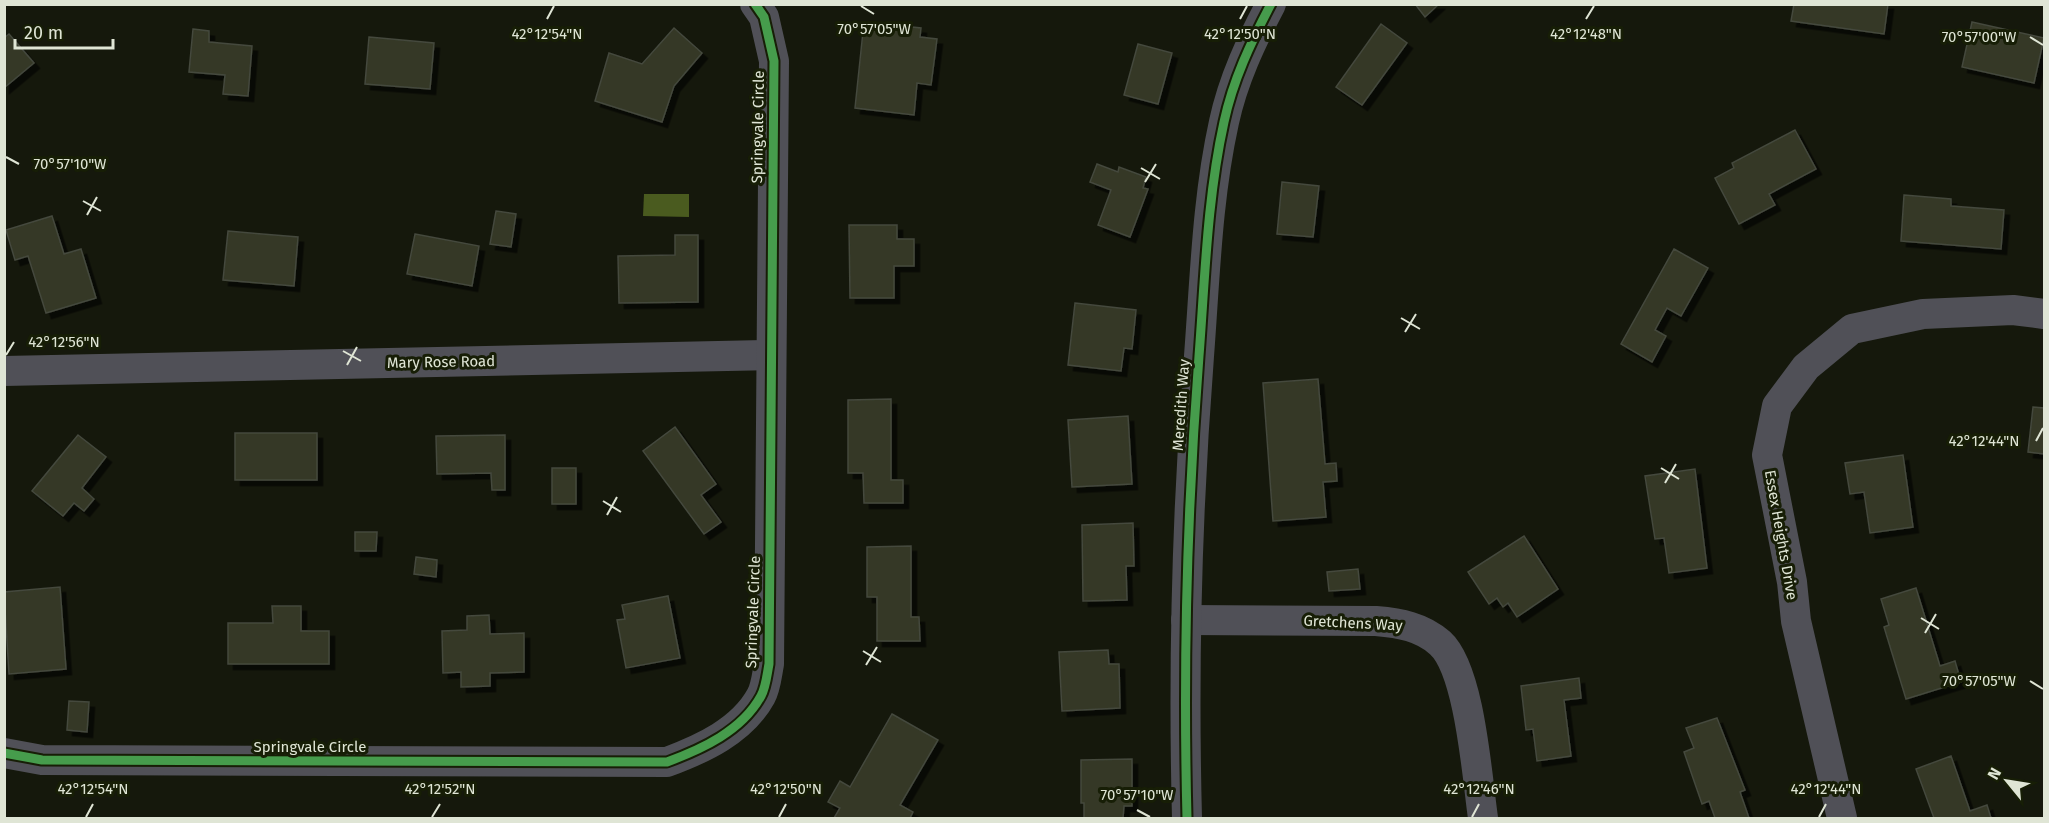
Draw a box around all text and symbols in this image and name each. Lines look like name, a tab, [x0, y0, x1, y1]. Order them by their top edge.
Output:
scale bar	[15, 12, 112, 50]
text: 70°57'05"W	[837, 20, 911, 38]
text: 20 m	[24, 22, 63, 44]
text: 42°12'54"N	[511, 25, 583, 43]
text: 42°12'50"N	[1204, 25, 1276, 43]
text: 42°12'48"N	[1550, 25, 1622, 43]
text: 70°57'00"W	[1942, 28, 2017, 46]
street label: Springvale Circle	[748, 70, 768, 184]
text: 70°57'10"W	[33, 155, 107, 173]
text: 42°12'56"N	[28, 333, 100, 351]
street label: Mary Rose Road	[387, 352, 495, 372]
street label: Meredith Way	[1169, 358, 1193, 452]
text: 42°12'44"N	[1949, 432, 2020, 450]
street label: Essex Heights Drive	[1761, 469, 1801, 601]
street label: Springvale Circle	[742, 555, 764, 669]
street label: Gretchens Way	[1303, 611, 1404, 635]
text: 70°57'05"W	[1942, 672, 2016, 690]
street label: Springvale Circle	[254, 738, 366, 756]
north arrow	[1977, 751, 2037, 811]
text: N	[1984, 764, 2005, 783]
text: 42°12'54"N	[57, 780, 129, 798]
text: 42°12'52"N	[404, 780, 476, 798]
text: 42°12'50"N	[750, 780, 822, 798]
text: 42°12'46"N	[1443, 780, 1515, 798]
text: 42°12'44"N	[1791, 780, 1862, 798]
text: 70°57'10"W	[1100, 786, 1174, 804]

